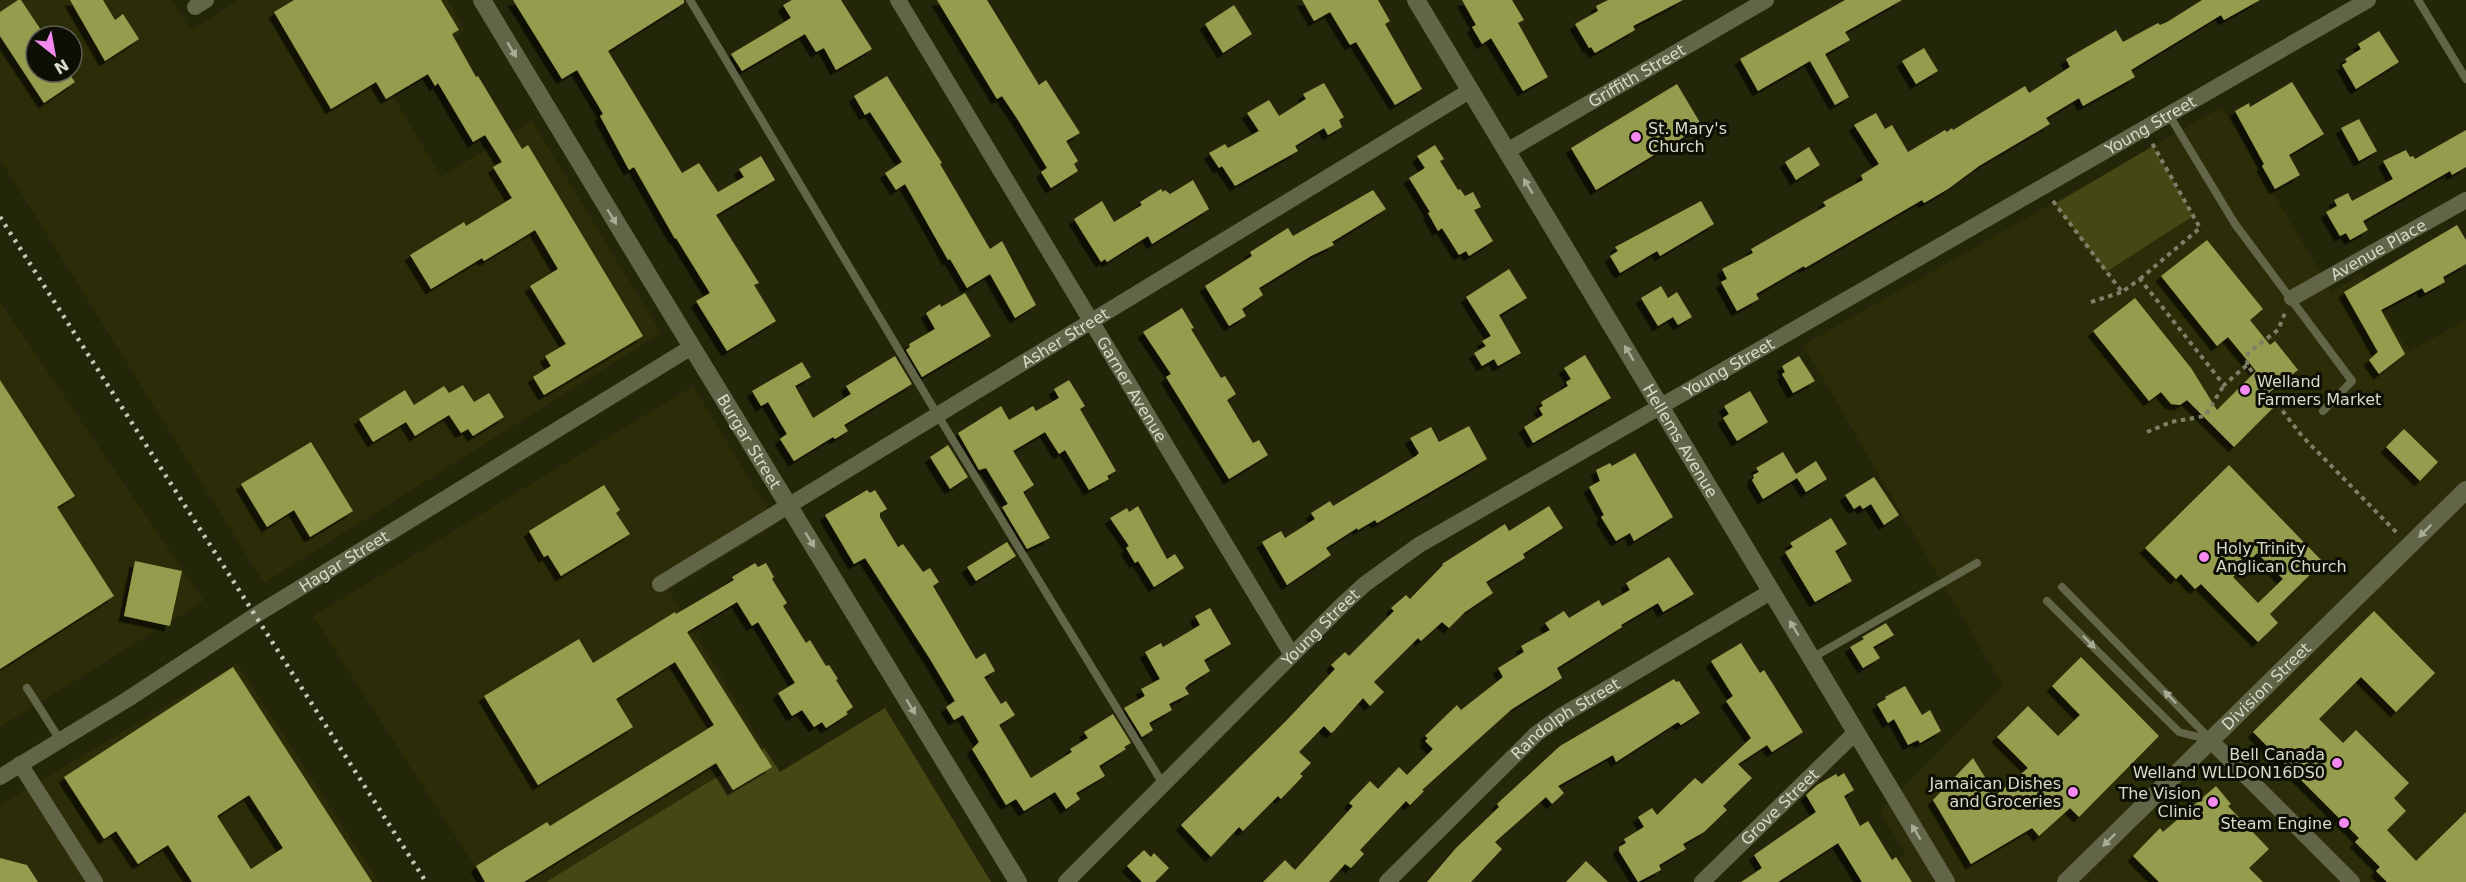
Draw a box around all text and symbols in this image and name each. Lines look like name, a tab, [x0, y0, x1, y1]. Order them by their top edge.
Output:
north arrow	[24, 24, 84, 84]
street label: Griffith Street	[1585, 40, 1689, 112]
one-way arrow	[506, 42, 517, 58]
text: N	[51, 55, 72, 78]
street label: Young Street	[2101, 92, 2199, 160]
place label: St. Mary's Church	[1648, 119, 1727, 156]
marker: St. Mary's Church	[1629, 130, 1643, 144]
one-way arrow	[1523, 178, 1534, 194]
one-way arrow	[607, 209, 618, 225]
street label: Avenue Place	[2327, 215, 2430, 284]
street label: Asher Street	[1018, 304, 1113, 372]
street label: Garner Avenue	[1093, 333, 1171, 445]
street label: Young Street	[1679, 334, 1778, 402]
one-way arrow	[1624, 345, 1635, 361]
place label: Welland Farmers Market	[2257, 372, 2381, 409]
street label: Hellems Avenue	[1639, 381, 1722, 501]
marker: Welland Farmers Market	[2238, 383, 2252, 397]
street label: Burgar Street	[713, 391, 785, 493]
one-way arrow	[2418, 524, 2432, 538]
street label: Hagar Street	[296, 527, 392, 596]
one-way arrow	[805, 532, 816, 548]
place label: Holy Trinity Anglican Church	[2216, 539, 2347, 576]
marker: Holy Trinity Anglican Church	[2197, 550, 2211, 564]
street label: Young Street	[1277, 585, 1363, 671]
one-way arrow	[1789, 620, 1800, 636]
one-way arrow	[2081, 635, 2096, 649]
street label: Division Street	[2218, 639, 2315, 734]
street label: Randolph Street	[1507, 674, 1624, 763]
one-way arrow	[2163, 690, 2177, 705]
one-way arrow	[906, 699, 917, 715]
place label: Bell Canada Welland WLLDON16DS0	[2133, 745, 2325, 782]
marker: Bell Canada Welland WLLDON16DS0	[2330, 756, 2344, 770]
street label: Grove Street	[1737, 765, 1823, 849]
place label: Jamaican Dishes and Groceries	[1928, 774, 2061, 811]
place label: The Vision Clinic	[2117, 784, 2201, 821]
marker: Jamaican Dishes and Groceries	[2066, 785, 2080, 799]
marker: The Vision Clinic	[2206, 795, 2220, 809]
place label: Steam Engine	[2220, 814, 2332, 833]
marker: Steam Engine	[2337, 816, 2351, 830]
one-way arrow	[1910, 824, 1921, 840]
one-way arrow	[2101, 833, 2116, 847]

